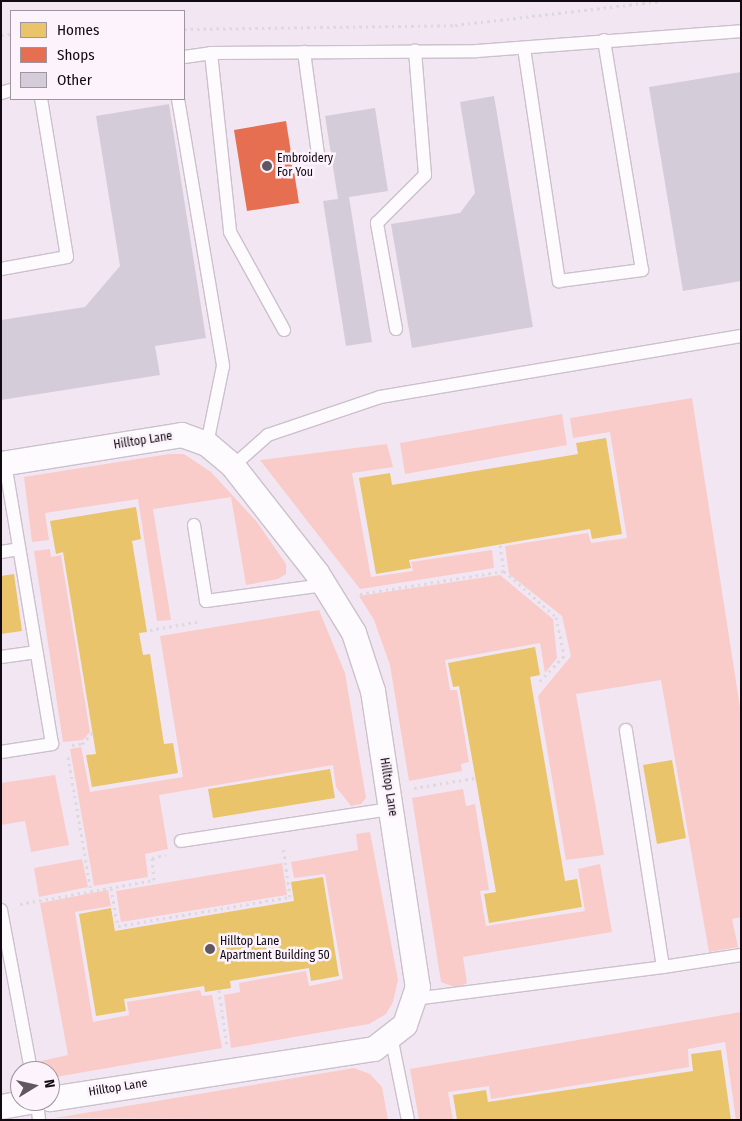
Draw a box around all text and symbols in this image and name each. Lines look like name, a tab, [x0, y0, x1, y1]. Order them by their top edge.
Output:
legend	[10, 10, 185, 100]
text: Homes	[57, 21, 99, 39]
text: Shops	[57, 46, 95, 64]
text: Other	[57, 71, 92, 89]
place label: Embroidery For You	[277, 152, 333, 180]
marker: Embroidery For You	[261, 160, 273, 172]
street label: Hilltop Lane	[113, 429, 173, 453]
street label: Hilltop Lane	[376, 757, 400, 817]
place label: Hilltop Lane Apartment Building 50	[220, 935, 330, 963]
marker: Hilltop Lane Apartment Building 50	[204, 943, 216, 955]
north arrow	[10, 1061, 60, 1111]
street label: Hilltop Lane	[88, 1076, 148, 1100]
text: N	[40, 1078, 58, 1089]

